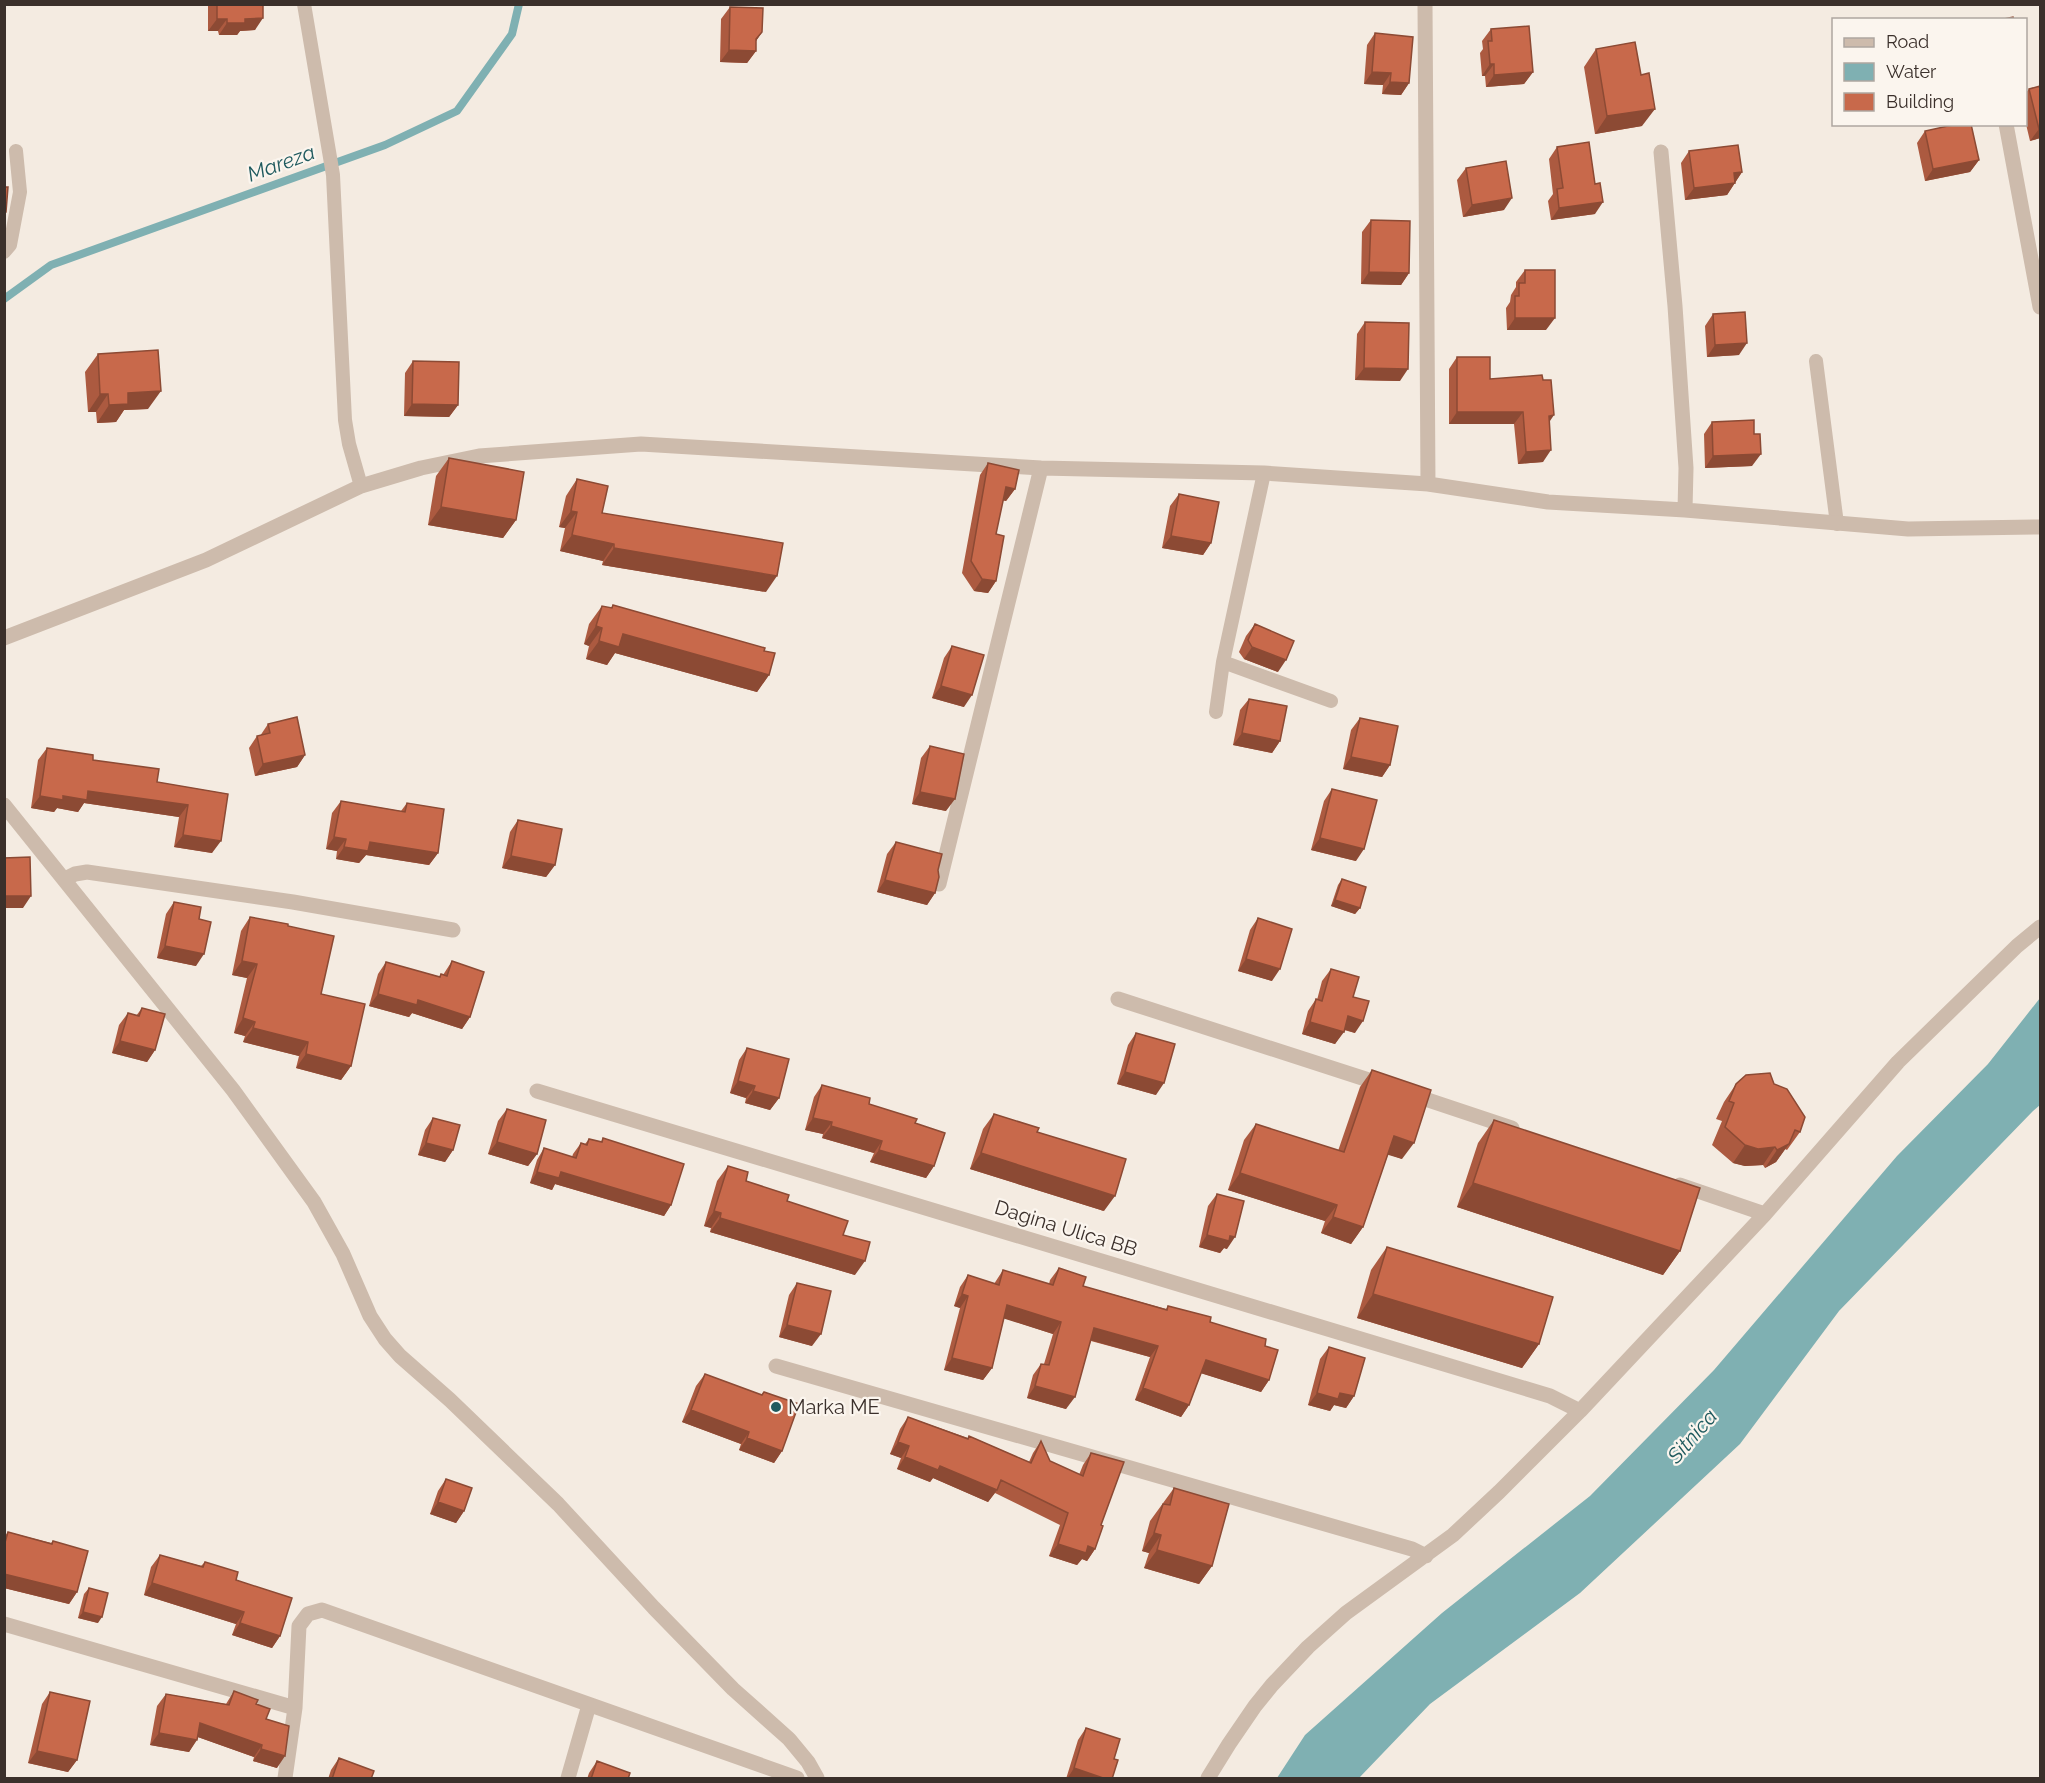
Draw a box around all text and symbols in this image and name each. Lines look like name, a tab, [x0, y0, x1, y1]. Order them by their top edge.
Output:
legend	[1832, 18, 2027, 126]
text: Road	[1886, 31, 1929, 52]
text: Water	[1886, 61, 1937, 82]
text: Building	[1886, 91, 1954, 112]
water label: Mareza	[244, 139, 318, 187]
street label: Dagina Ulica BB	[992, 1195, 1140, 1261]
place label: Marka ME	[788, 1395, 880, 1419]
marker: Marka ME	[769, 1400, 783, 1414]
water label: Sitnica	[1661, 1404, 1722, 1469]

